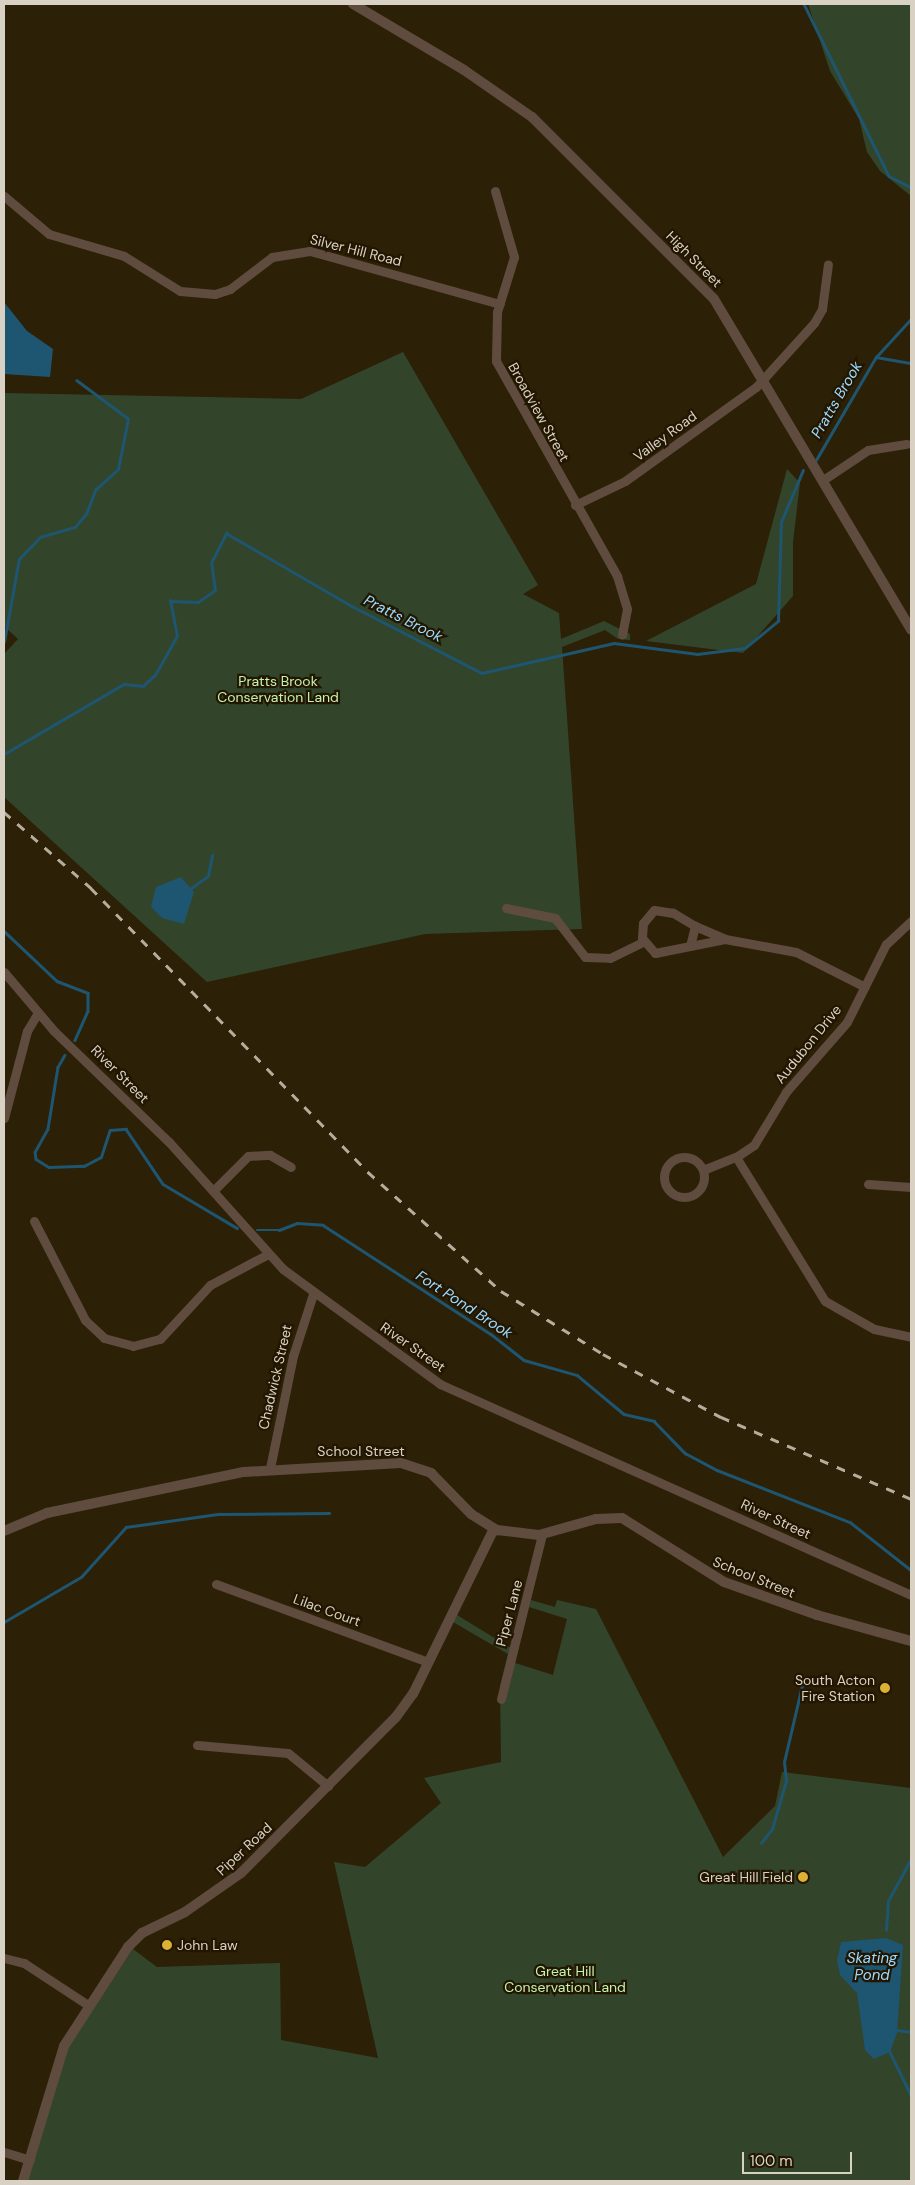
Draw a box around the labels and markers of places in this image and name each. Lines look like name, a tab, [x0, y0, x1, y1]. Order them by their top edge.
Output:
place label: South Acton Fire Station	[795, 1672, 875, 1704]
marker: South Acton Fire Station	[879, 1682, 891, 1694]
place label: Great Hill Field	[699, 1869, 793, 1885]
marker: Great Hill Field	[797, 1871, 809, 1883]
place label: John Law	[177, 1937, 238, 1953]
marker: John Law	[161, 1939, 173, 1951]

